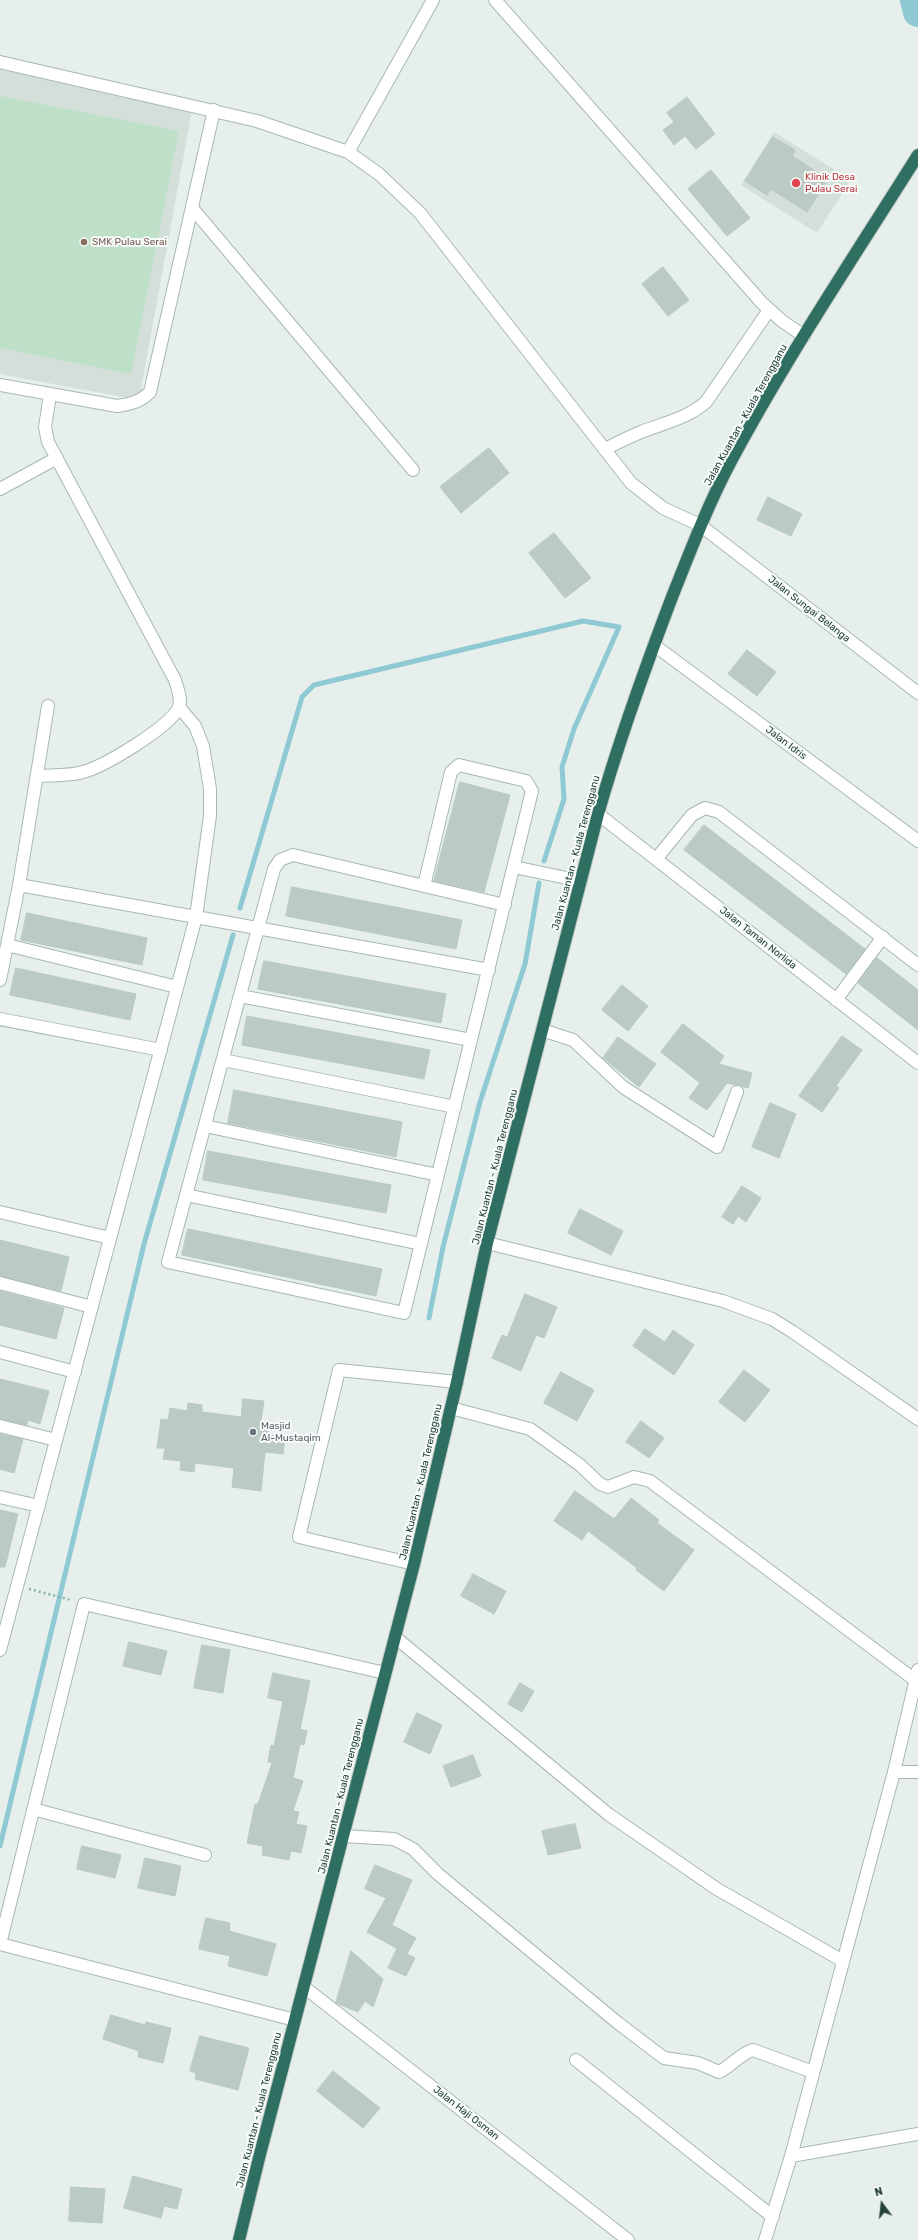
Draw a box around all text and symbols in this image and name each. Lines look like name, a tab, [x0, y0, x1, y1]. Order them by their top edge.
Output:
place label: Klinik Desa Pulau Serai	[805, 171, 857, 194]
marker: Klinik Desa Pulau Serai	[790, 177, 802, 189]
place label: SMK Pulau Serai	[92, 236, 167, 248]
marker: SMK Pulau Serai	[79, 237, 89, 247]
street label: Jalan Kuantan - Kuala Terengganu	[702, 342, 790, 488]
street label: Jalan Sungai Belanga	[766, 573, 852, 645]
street label: Jalan Idris	[763, 724, 809, 762]
street label: Jalan Kuantan - Kuala Terengganu	[550, 774, 602, 932]
street label: Jalan Taman Norlida	[717, 904, 799, 972]
street label: Jalan Kuantan - Kuala Terengganu	[470, 1088, 520, 1246]
street label: Jalan Kuantan - Kuala Terengganu	[397, 1403, 445, 1561]
place label: Masjid Al-Mustaqim	[261, 1420, 321, 1444]
marker: Masjid Al-Mustaqim	[248, 1427, 258, 1437]
street label: Jalan Kuantan - Kuala Terengganu	[316, 1717, 366, 1875]
street label: Jalan Kuantan - Kuala Terengganu	[234, 2031, 284, 2189]
street label: Jalan Haji Osman	[430, 2083, 502, 2143]
north arrow	[862, 2184, 902, 2224]
text: N	[873, 2185, 884, 2199]

